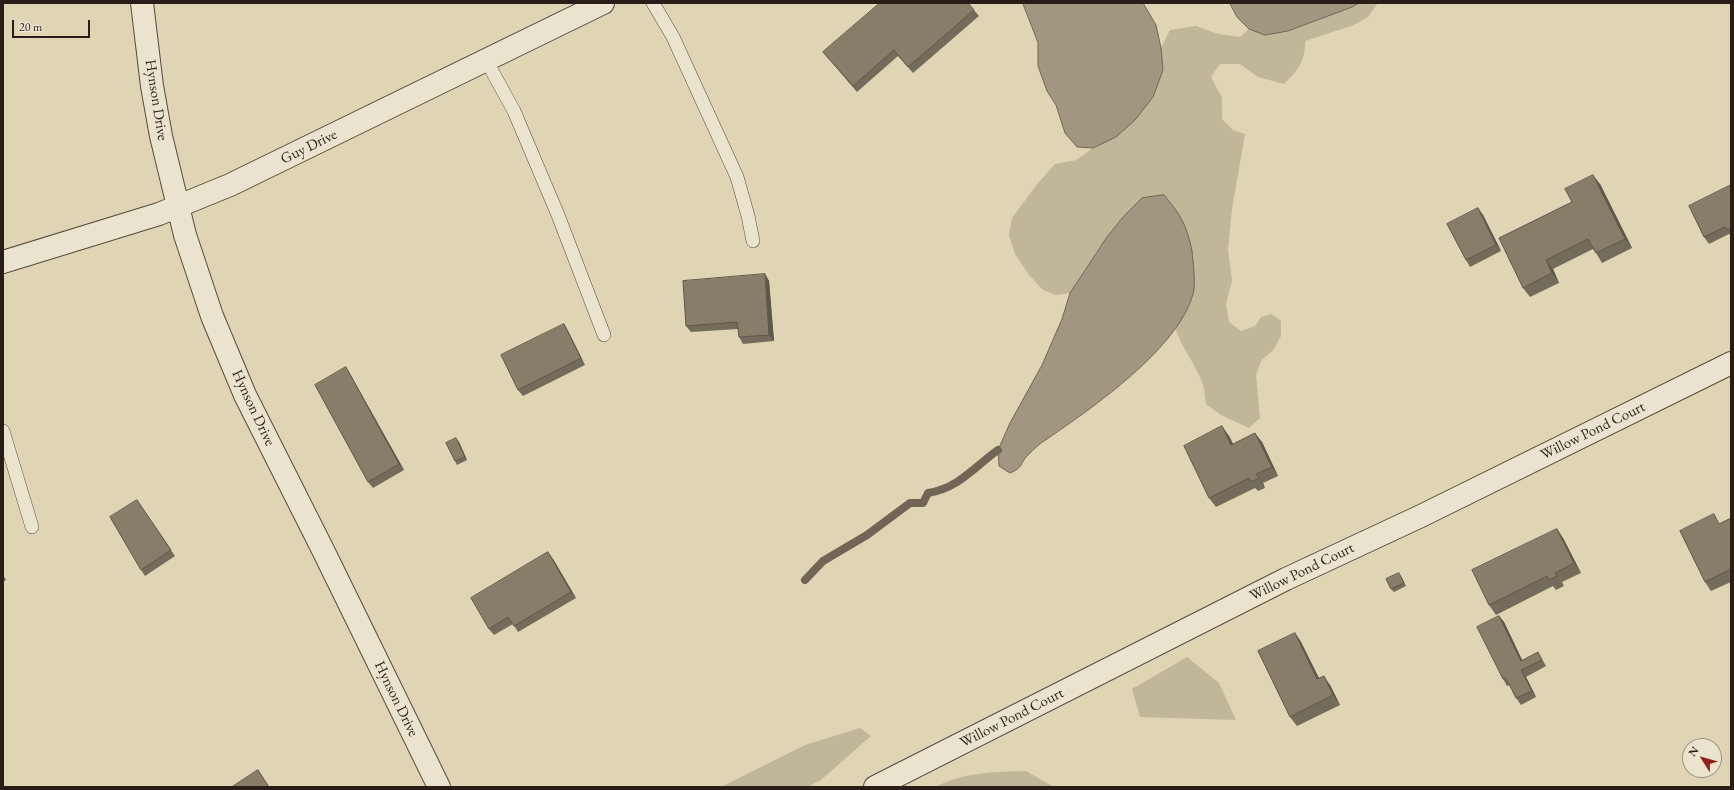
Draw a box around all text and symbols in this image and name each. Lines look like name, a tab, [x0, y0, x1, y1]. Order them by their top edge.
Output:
scale bar	[14, 12, 92, 38]
text: 20 m	[19, 19, 42, 35]
street label: Hynson Drive	[141, 58, 171, 142]
street label: Guy Drive	[278, 126, 340, 168]
street label: Hynson Drive	[228, 367, 278, 449]
street label: Willow Pond Court	[1538, 398, 1648, 464]
street label: Willow Pond Court	[1247, 539, 1357, 605]
street label: Hynson Drive	[370, 658, 422, 740]
street label: Willow Pond Court	[957, 684, 1067, 752]
north arrow	[1682, 738, 1722, 778]
text: N	[1685, 744, 1701, 759]

